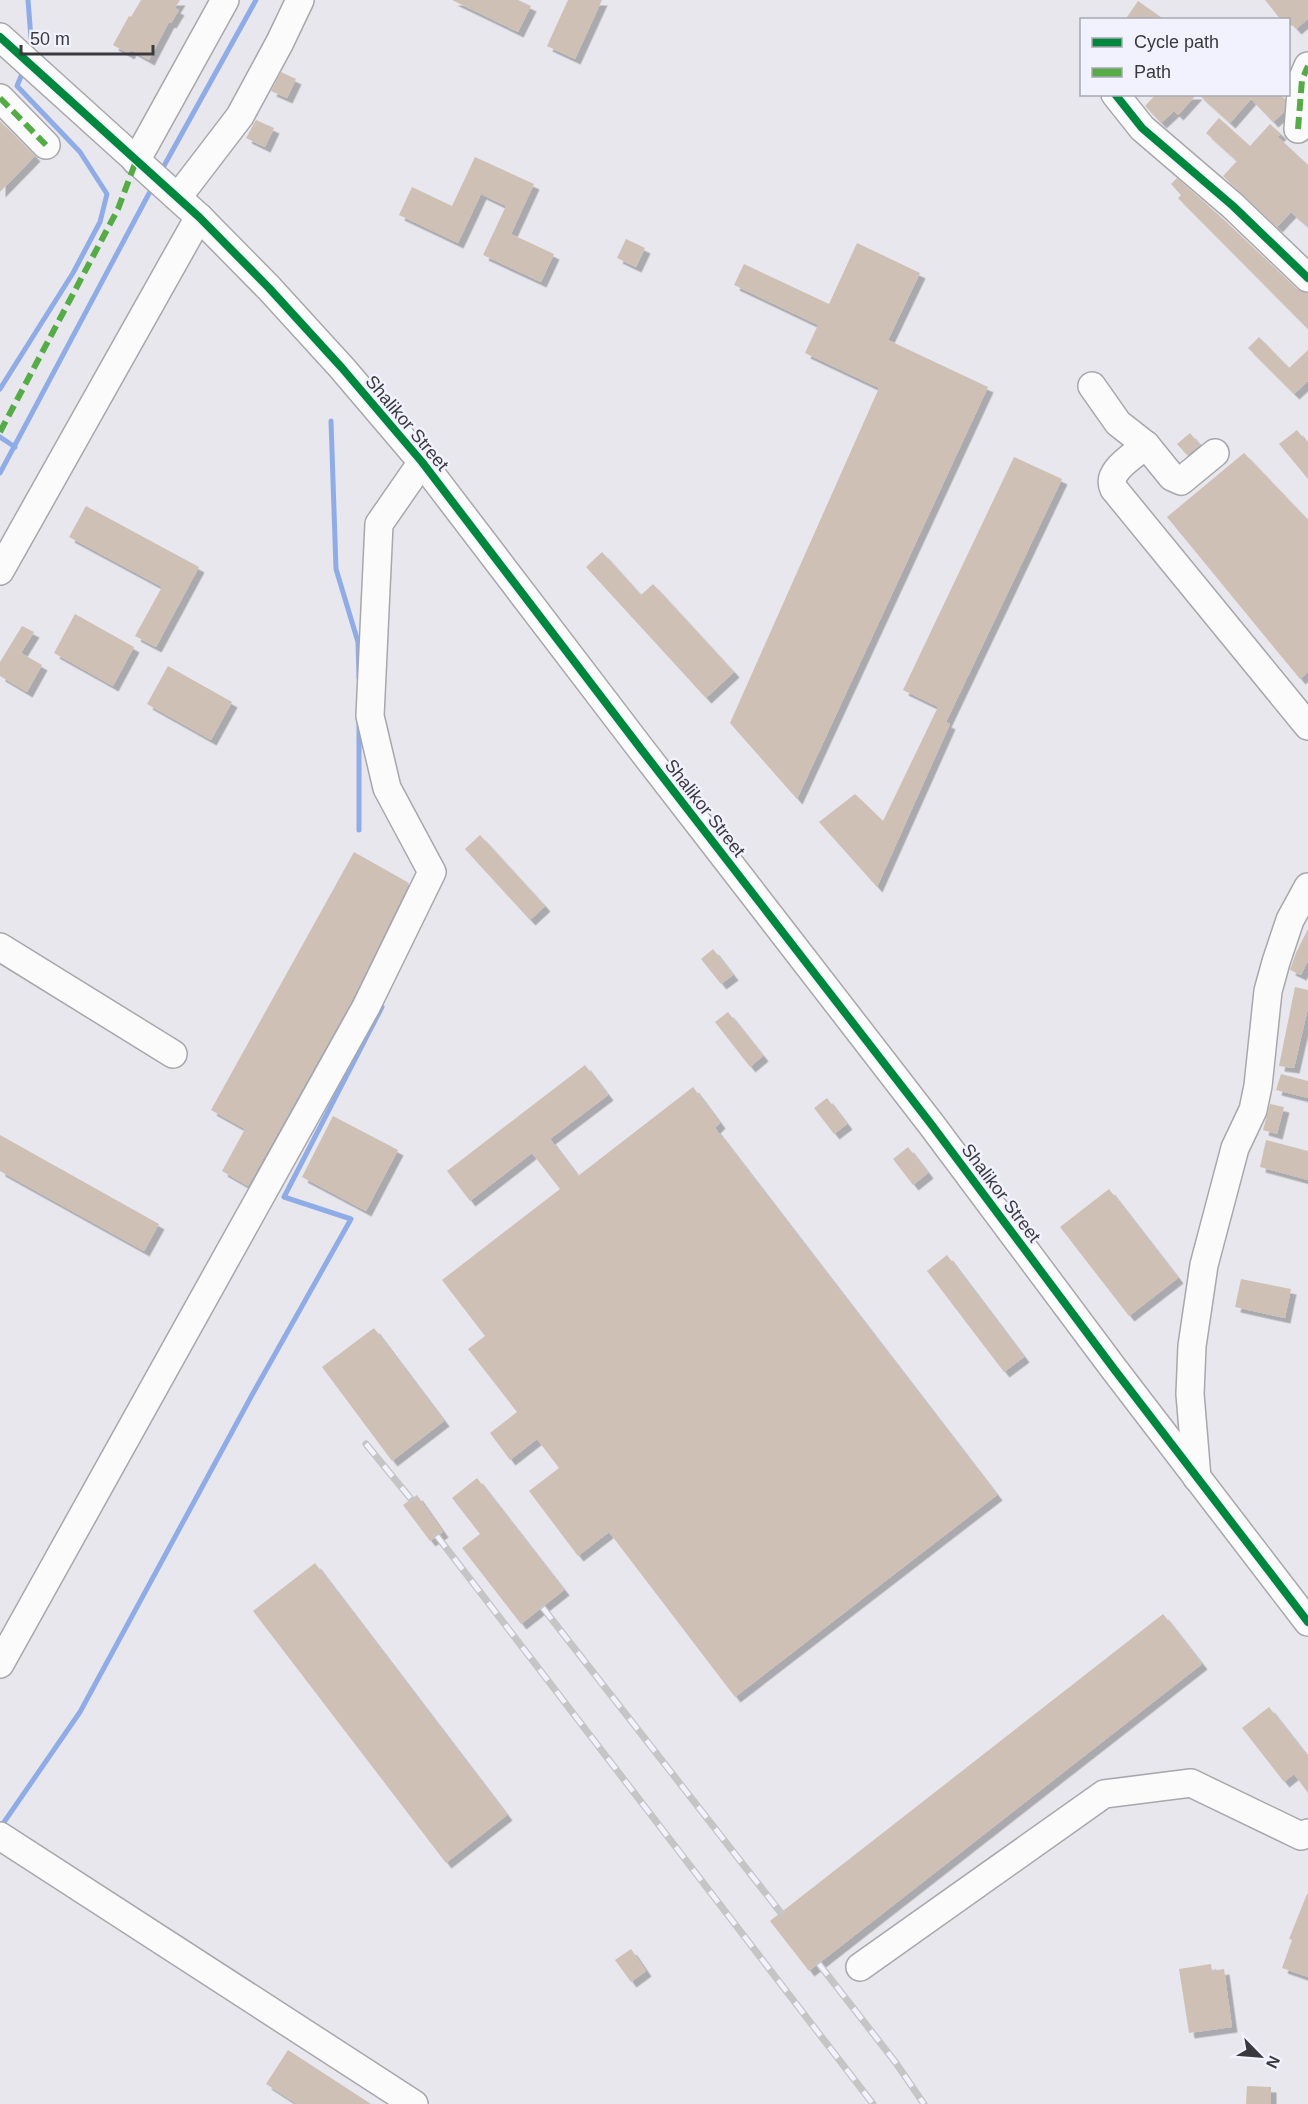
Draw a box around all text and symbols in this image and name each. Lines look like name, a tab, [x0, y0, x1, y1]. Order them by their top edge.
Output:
scale bar	[21, 18, 153, 56]
legend	[1080, 18, 1290, 96]
text: 50 m	[30, 29, 70, 49]
text: Cycle path	[1134, 32, 1219, 52]
text: Path	[1134, 62, 1171, 82]
street label: Shаlikor Street	[361, 371, 453, 475]
street label: Shаlikor Street	[661, 755, 749, 861]
street label: Shаlikor Street	[957, 1140, 1045, 1246]
north arrow	[1230, 2026, 1290, 2086]
text: N	[1263, 2053, 1283, 2071]

